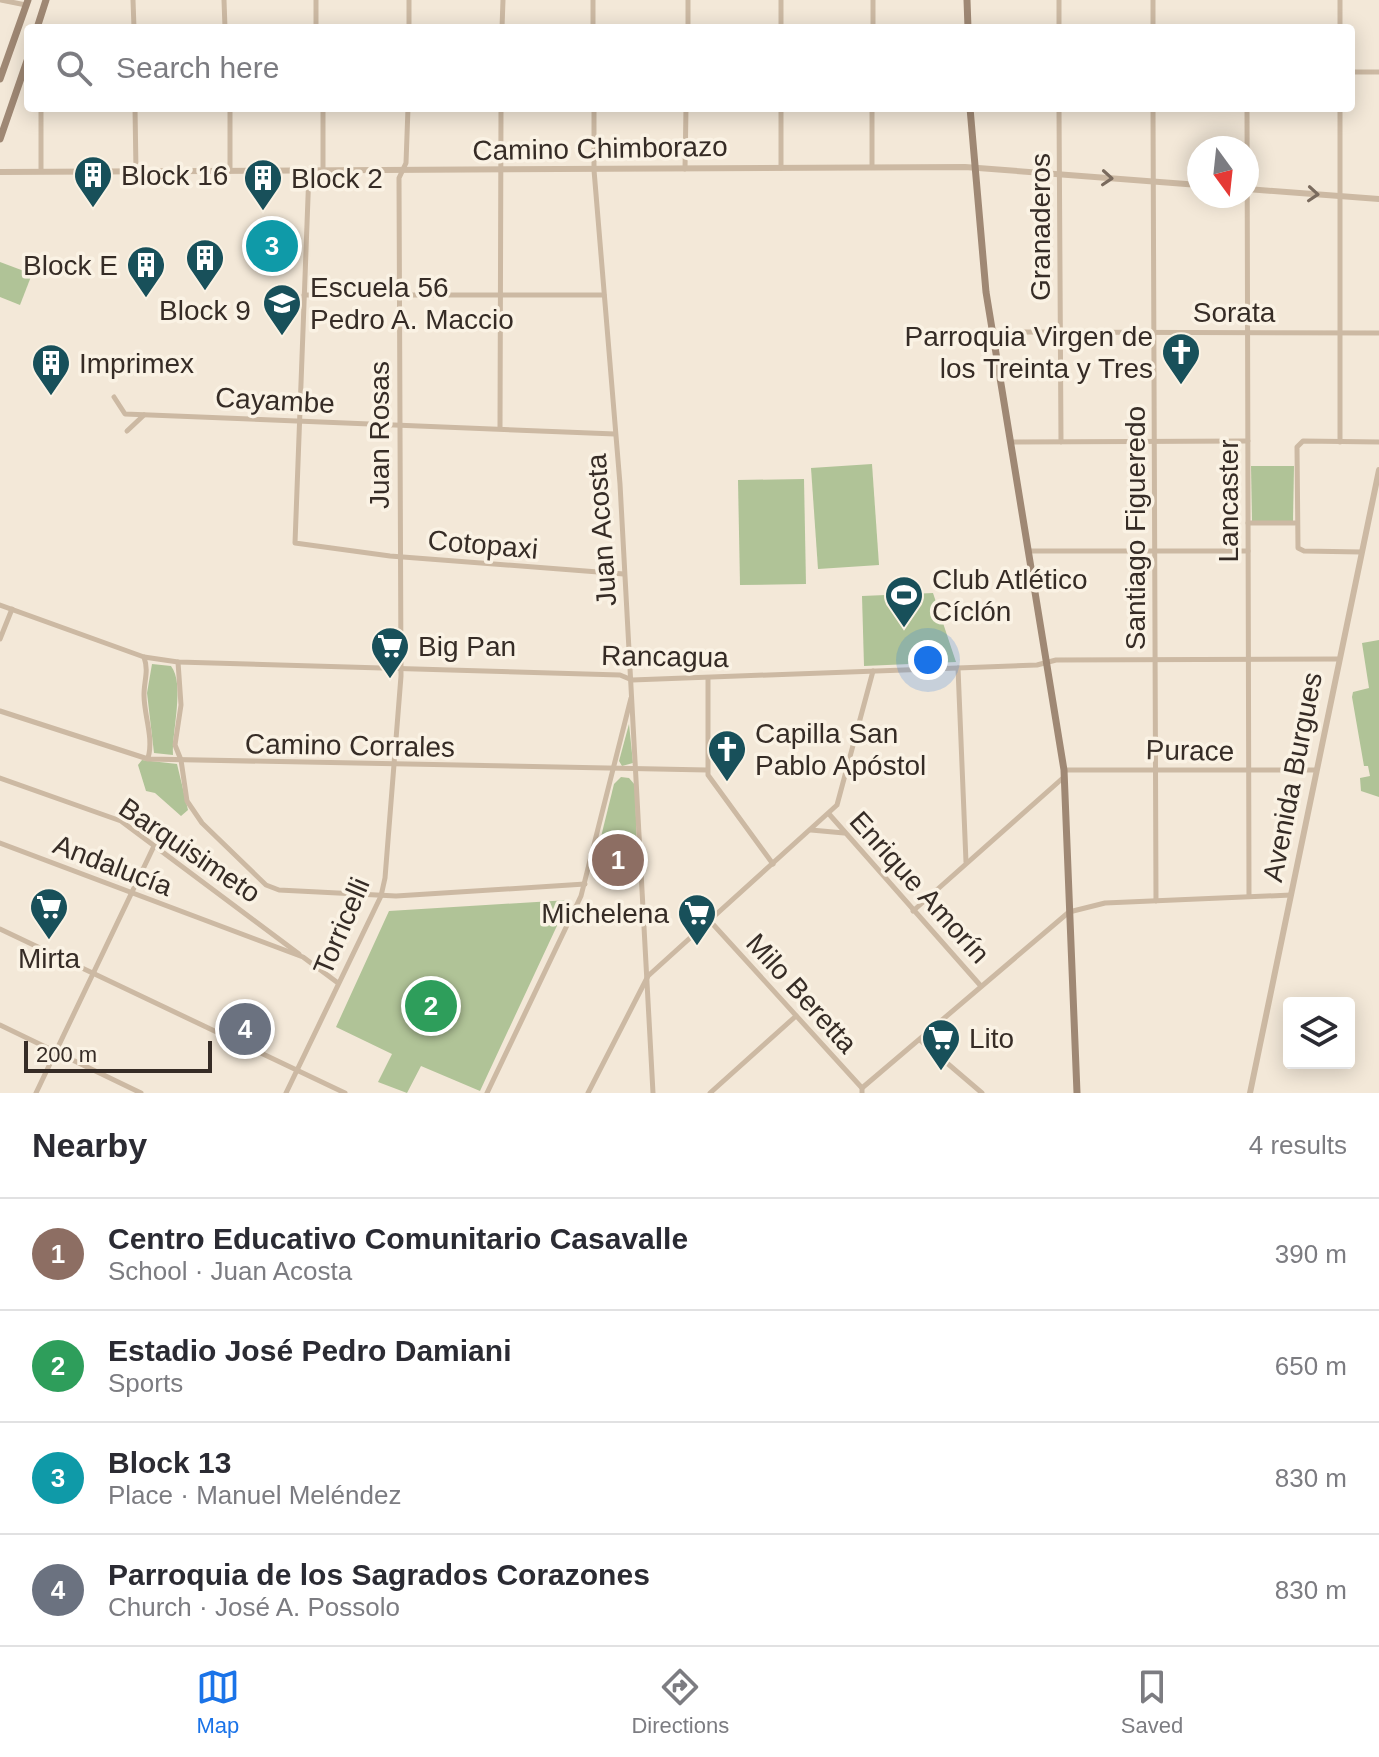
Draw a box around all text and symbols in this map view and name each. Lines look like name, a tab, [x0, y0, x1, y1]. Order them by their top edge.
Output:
search box	[24, 24, 1355, 112]
icon: search	[52, 46, 96, 90]
text: Search here	[116, 51, 279, 84]
street label: Camino Chimborazo	[472, 131, 728, 166]
north arrow	[1187, 136, 1259, 208]
street label: Granaderos	[1025, 153, 1056, 301]
building icon: Block 16	[72, 154, 114, 209]
building icon: Block 2	[242, 157, 284, 212]
place label: Block 16	[121, 160, 228, 191]
place label: Block 2	[291, 163, 383, 194]
one-way arrow	[1101, 169, 1114, 186]
one-way arrow	[1307, 185, 1320, 202]
pin: 3	[246, 216, 298, 276]
building icon: Block 9	[184, 237, 226, 292]
building icon: Block E	[125, 244, 167, 299]
place label: Block E	[23, 250, 118, 281]
place label: Escuela 56 Pedro A. Maccio	[310, 272, 514, 335]
school or university icon: Escuela 56 Pedro A. Maccio	[261, 282, 303, 337]
place label: Block 9	[159, 295, 251, 326]
street label: Sorata	[1193, 297, 1276, 328]
place label: Parroquia Virgen de los Treinta y Tres	[904, 321, 1153, 384]
church icon: Parroquia Virgen de los Treinta y Tres	[1160, 331, 1202, 386]
building icon: Imprimex	[30, 342, 72, 397]
place label: Imprimex	[79, 348, 194, 379]
street label: Juan Rosas	[364, 361, 395, 509]
street label: Cayambe	[214, 382, 336, 419]
street label: Santiago Figueredo	[1120, 406, 1151, 650]
street label: Lancaster	[1213, 440, 1244, 562]
street label: Juan Acosta	[581, 452, 622, 607]
street label: Cotopaxi	[427, 524, 539, 565]
place label: Club Atlético Cíclón	[932, 564, 1088, 627]
sports icon: Club Atlético Cíclón	[883, 574, 925, 629]
supermarket icon: Big Pan	[369, 625, 411, 680]
place label: Big Pan	[418, 631, 516, 662]
street label: Rancagua	[601, 640, 730, 673]
your location	[908, 640, 948, 680]
street label: Avenida Burgues	[1257, 670, 1328, 884]
place label: Capilla San Pablo Apóstol	[755, 718, 926, 781]
street label: Camino Corrales	[245, 728, 455, 763]
church icon: Capilla San Pablo Apóstol	[706, 728, 748, 783]
street label: Purace	[1145, 734, 1235, 767]
street label: Barquisimeto	[113, 792, 266, 909]
street label: Enrique Amorín	[844, 805, 996, 969]
street label: Andalucía	[49, 829, 177, 902]
pin: 1	[592, 830, 644, 890]
street label: Torricelli	[307, 873, 376, 980]
supermarket icon: Mirta	[28, 886, 70, 941]
supermarket icon: Michelena	[676, 892, 718, 947]
place label: Michelena	[541, 898, 669, 929]
street label: Milo Beretta	[740, 927, 863, 1060]
place label: Mirta	[18, 943, 81, 974]
pin: 2	[405, 976, 457, 1036]
map controls	[1283, 997, 1355, 1069]
button: layers	[1283, 997, 1355, 1069]
pin: 4	[219, 999, 271, 1059]
supermarket icon: Lito	[920, 1017, 962, 1072]
place label: Lito	[969, 1023, 1014, 1054]
scale bar	[24, 1037, 212, 1073]
text: 200 m	[36, 1042, 97, 1067]
text: Nearby	[32, 1126, 147, 1164]
text: 4 results	[1249, 1130, 1347, 1160]
text: Centro Educativo Comunitario Casavalle	[108, 1222, 688, 1255]
text: 1	[51, 1239, 65, 1269]
text: 390 m	[1275, 1239, 1347, 1269]
text: School · Juan Acosta	[108, 1256, 352, 1286]
text: Estadio José Pedro Damiani	[108, 1334, 511, 1367]
text: 2	[51, 1351, 65, 1381]
text: 650 m	[1275, 1351, 1347, 1381]
text: Sports	[108, 1368, 183, 1398]
text: Block 13	[108, 1446, 231, 1479]
text: 3	[51, 1463, 65, 1493]
text: 830 m	[1275, 1463, 1347, 1493]
text: Place · Manuel Meléndez	[108, 1480, 401, 1510]
text: Parroquia de los Sagrados Corazones	[108, 1558, 650, 1591]
text: 4	[51, 1575, 65, 1605]
text: 830 m	[1275, 1575, 1347, 1605]
text: Church · José A. Possolo	[108, 1592, 400, 1622]
tab: Map	[196, 1665, 240, 1739]
tab: Directions	[631, 1665, 729, 1739]
tab: Saved	[1121, 1665, 1183, 1739]

